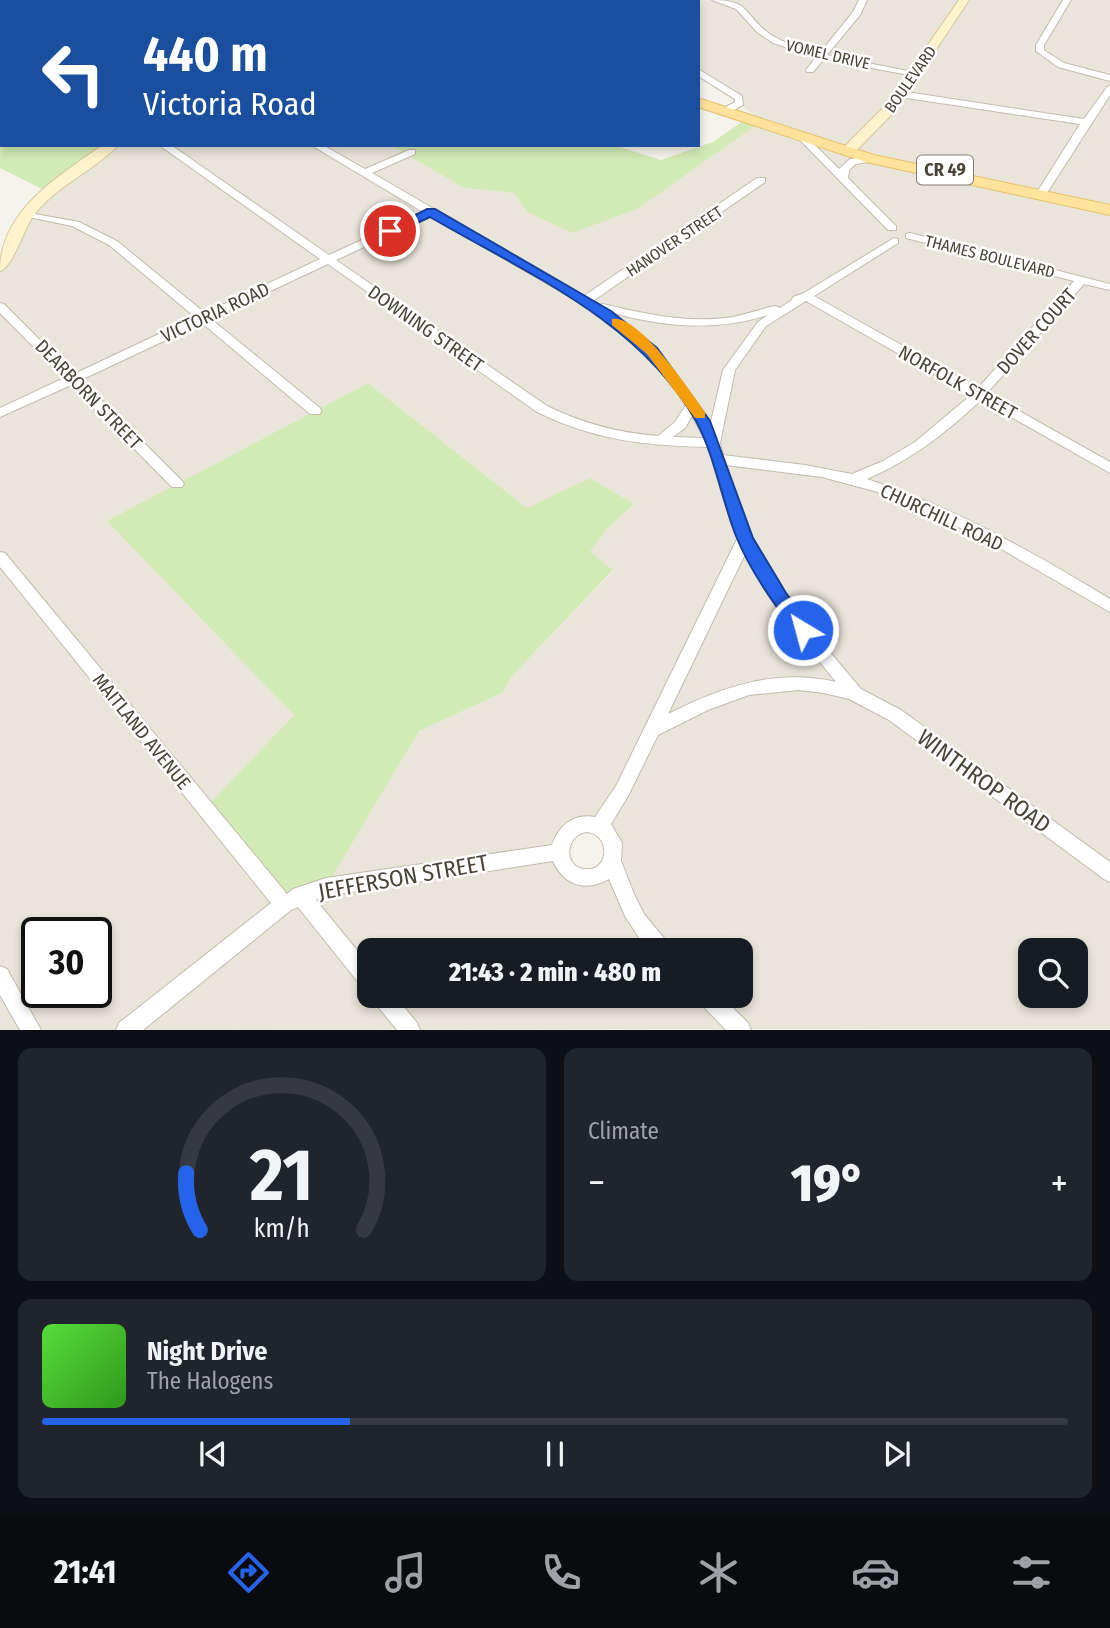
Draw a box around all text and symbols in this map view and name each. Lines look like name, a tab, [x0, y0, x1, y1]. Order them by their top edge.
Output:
text: 440 m	[143, 25, 268, 84]
icon: left	[28, 28, 119, 119]
street label: VOMEL DRIVE	[784, 36, 872, 73]
street label: BOULEVARD	[881, 42, 940, 116]
text: Victoria Road	[143, 85, 317, 123]
road number: CR 49	[917, 155, 973, 184]
pin	[360, 201, 420, 261]
street label: HANOVER STREET	[623, 202, 727, 281]
icon: arrive	[371, 212, 409, 250]
street label: THAMES BOULEVARD	[923, 231, 1057, 282]
street label: VICTORIA ROAD	[157, 277, 273, 348]
street label: DOWNING STREET	[364, 280, 488, 377]
street label: DOVER COURT	[992, 284, 1081, 379]
street label: DEARBORN STREET	[30, 335, 147, 454]
street label: NORFOLK STREET	[895, 341, 1021, 424]
street label: CHURCHILL ROAD	[877, 479, 1007, 556]
position arrow	[766, 593, 840, 667]
street label: MAITLAND AVENUE	[88, 669, 195, 794]
street label: WINTHROP ROAD	[912, 723, 1056, 839]
street label: JEFFERSON STREET	[316, 848, 490, 906]
speed limit sign: 30	[21, 917, 112, 1008]
map controls	[1018, 938, 1088, 1008]
button: search	[1018, 938, 1088, 1008]
text: 21:43 · 2 min · 480 m	[449, 957, 661, 988]
text: Climate	[588, 1117, 659, 1145]
text: 21	[249, 1133, 314, 1220]
text: 19°	[791, 1152, 865, 1215]
text: −	[588, 1160, 605, 1206]
text: +	[1051, 1160, 1068, 1206]
text: km/h	[254, 1214, 310, 1244]
text: Night Drive	[147, 1336, 267, 1367]
text: The Halogens	[147, 1367, 273, 1395]
icon: previous	[194, 1435, 232, 1473]
icon: pause	[536, 1435, 574, 1473]
icon: next	[878, 1435, 916, 1473]
icon: directions	[224, 1548, 273, 1597]
icon: music	[381, 1548, 430, 1597]
icon: phone	[537, 1548, 586, 1597]
icon: climate	[694, 1548, 743, 1597]
icon: car	[851, 1548, 900, 1597]
icon: filters	[1007, 1548, 1056, 1597]
text: 21:41	[54, 1553, 117, 1591]

